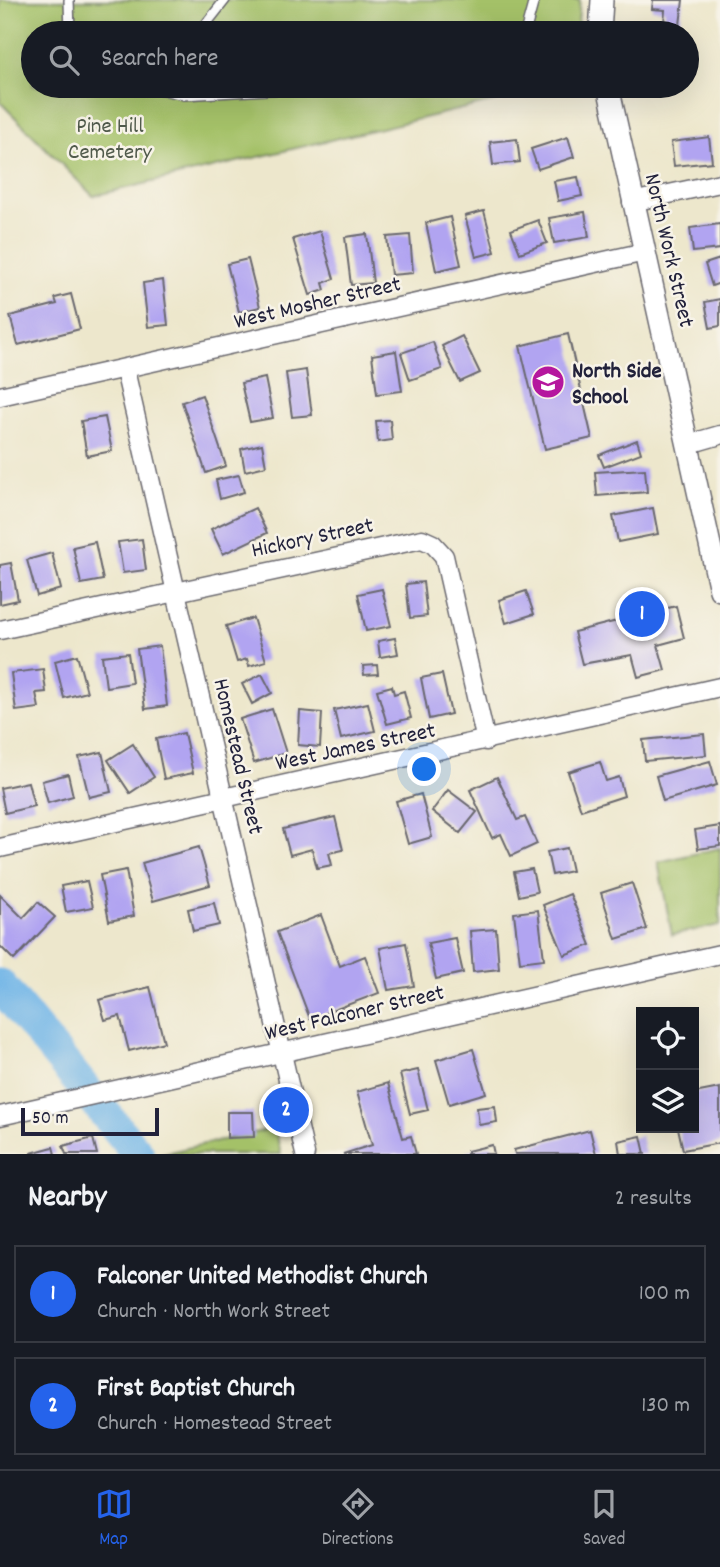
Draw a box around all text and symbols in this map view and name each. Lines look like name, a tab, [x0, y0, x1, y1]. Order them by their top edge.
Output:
search box	[21, 21, 699, 98]
icon: search	[45, 41, 83, 79]
text: Search here	[101, 41, 219, 78]
park label: Pine Hill Cemetery	[68, 111, 153, 170]
street label: North Work Street	[634, 171, 701, 331]
street label: West Mosher Street	[231, 269, 405, 340]
place label: North Side School	[572, 356, 662, 415]
school or university icon: North Side School	[529, 363, 567, 401]
street label: Hickory Street	[249, 510, 377, 568]
pin: 1	[619, 588, 665, 640]
street label: Homestead Street	[203, 676, 271, 838]
street label: West James Street	[273, 715, 439, 781]
your location	[407, 752, 441, 786]
street label: West Falconer Street	[262, 978, 448, 1051]
map controls	[636, 1007, 699, 1133]
button: locate	[636, 1007, 699, 1070]
button: layers	[636, 1070, 699, 1133]
pin: 2	[263, 1084, 309, 1136]
scale bar	[21, 1105, 159, 1137]
text: 50 m	[32, 1106, 69, 1133]
text: Nearby	[28, 1178, 106, 1221]
text: 2 results	[615, 1183, 692, 1216]
text: Falconer United Methodist Church	[97, 1259, 428, 1296]
text: 1	[50, 1278, 56, 1311]
text: 100 m	[639, 1278, 690, 1311]
text: Church · North Work Street	[97, 1296, 330, 1329]
text: First Baptist Church	[97, 1371, 295, 1408]
text: 2	[48, 1390, 58, 1423]
text: 130 m	[641, 1390, 690, 1423]
text: Church · Homestead Street	[97, 1408, 332, 1441]
tab: Map	[95, 1485, 133, 1554]
tab: Directions	[322, 1485, 394, 1554]
tab: Saved	[583, 1485, 625, 1554]

